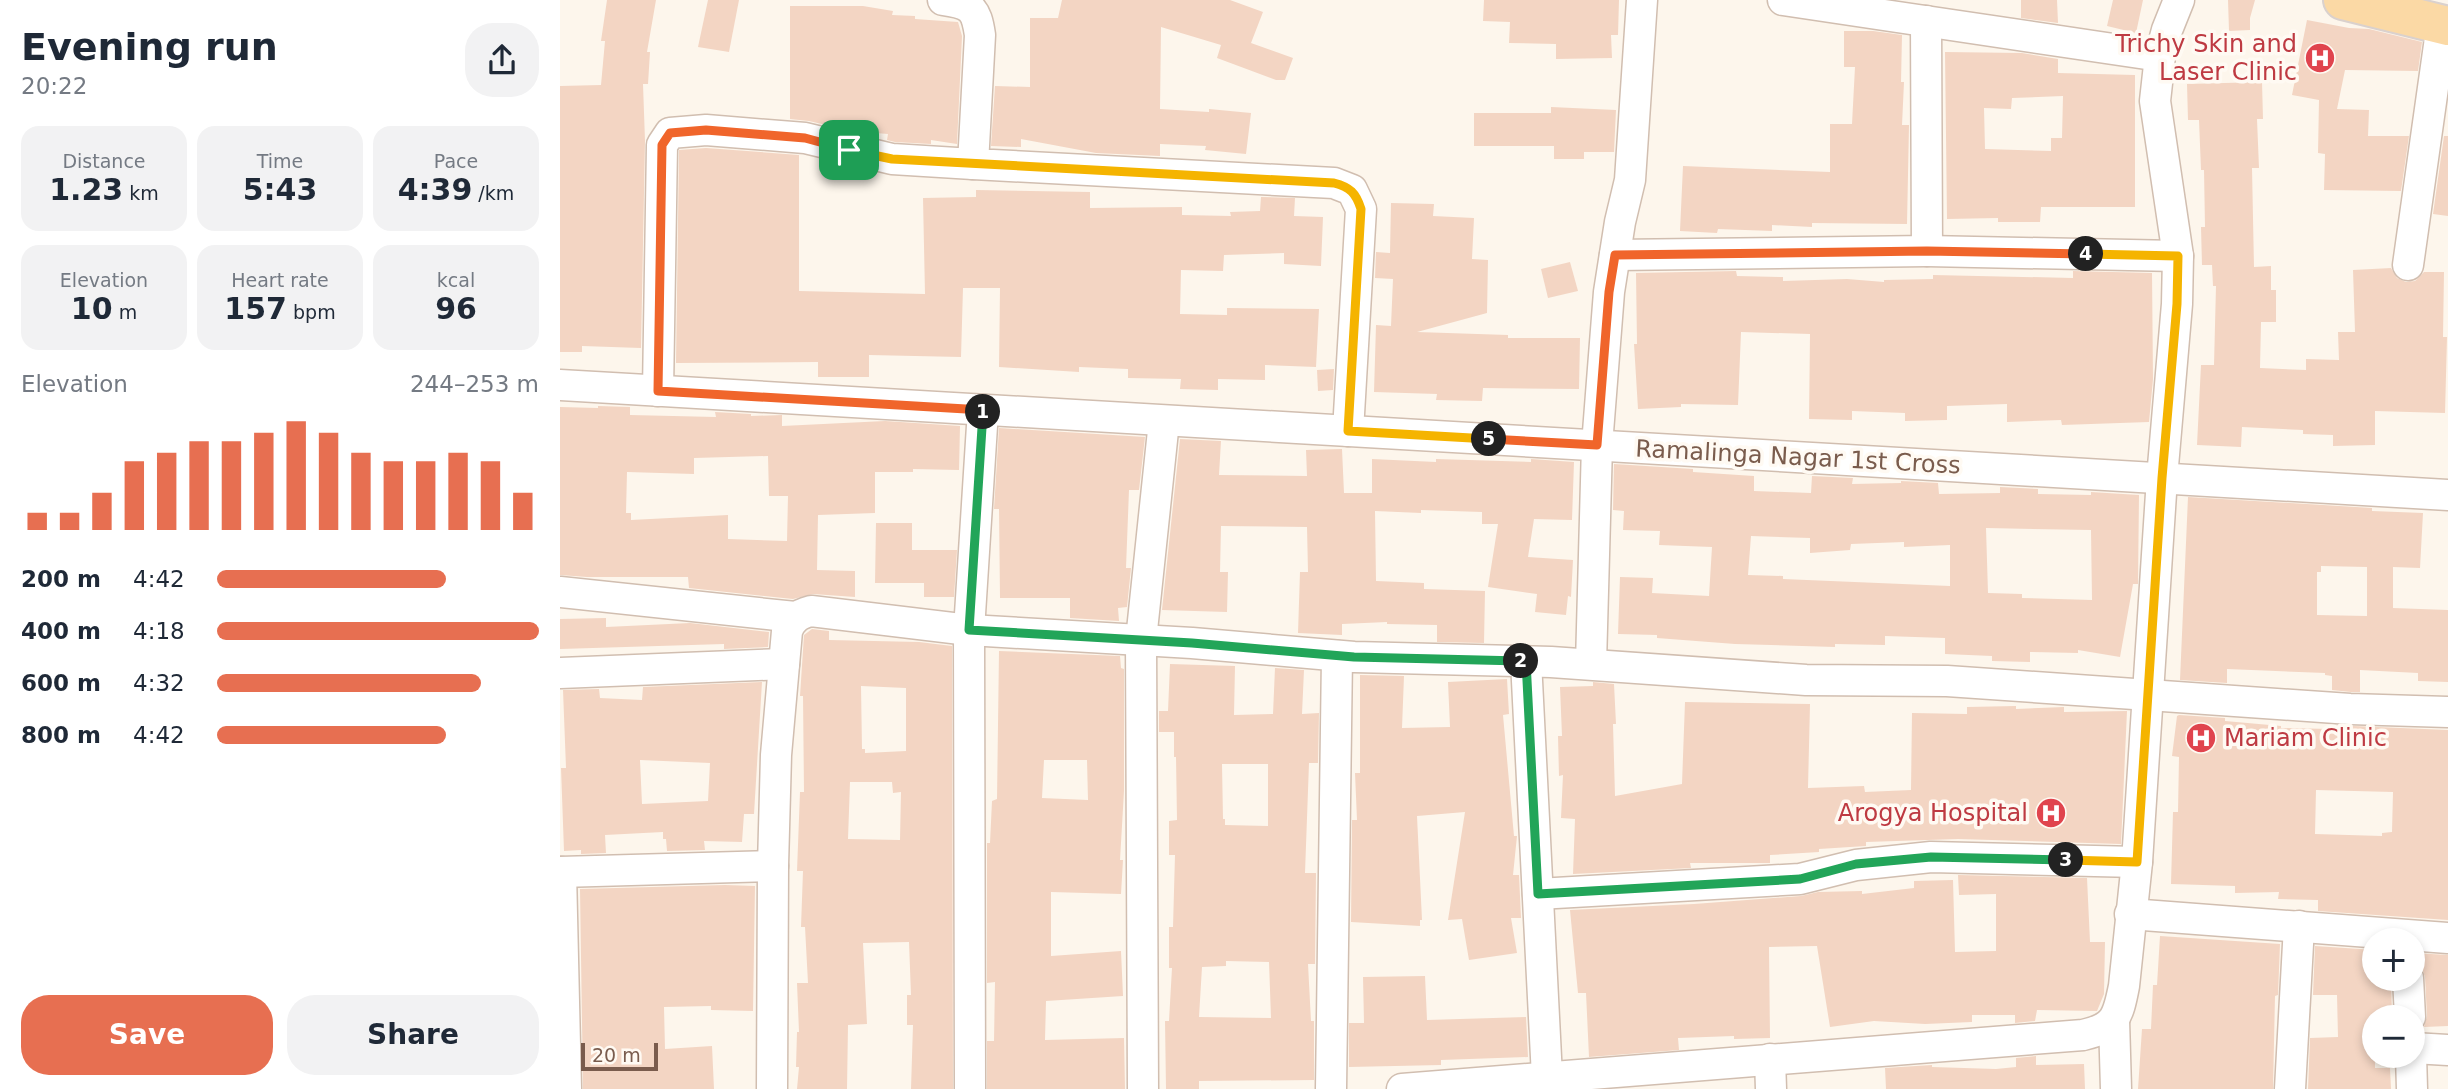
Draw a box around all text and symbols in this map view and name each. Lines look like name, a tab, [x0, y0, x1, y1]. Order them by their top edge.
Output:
button: share	[465, 23, 539, 97]
text: Evening run	[21, 25, 278, 69]
place label: Trichy Skin and Laser Clinic	[2114, 30, 2297, 86]
hospital icon: Trichy Skin and Laser Clinic	[2303, 41, 2337, 75]
text: 20:22	[21, 73, 87, 99]
pin	[819, 120, 879, 180]
icon: arrive	[830, 131, 868, 169]
text: Distance	[62, 150, 146, 172]
text: Time	[257, 150, 303, 172]
text: Pace	[434, 150, 478, 172]
text: 1.23	[49, 172, 123, 207]
text: 5:43	[243, 172, 317, 207]
text: 4:39	[398, 172, 472, 207]
text: km	[123, 182, 159, 204]
text: /km	[472, 182, 514, 204]
pin: 4	[2068, 236, 2104, 272]
text: 4	[2079, 242, 2092, 264]
text: Elevation	[60, 269, 148, 291]
text: Heart rate	[231, 269, 329, 291]
text: kcal	[437, 269, 475, 291]
text: 10	[71, 291, 113, 326]
text: 157	[224, 291, 287, 326]
text: 96	[435, 291, 477, 326]
text: m	[113, 301, 137, 323]
text: bpm	[287, 301, 336, 323]
text: Elevation	[21, 371, 128, 397]
text: 244–253 m	[410, 371, 539, 397]
pin: 1	[966, 394, 1000, 430]
text: 1	[976, 400, 989, 422]
pin: 5	[1472, 422, 1506, 457]
text: 5	[1482, 427, 1495, 449]
street label: Ramalinga Nagar 1st Cross	[1635, 434, 1961, 480]
text: 200 m	[21, 566, 101, 592]
text: 4:42	[133, 566, 185, 592]
text: 400 m	[21, 618, 101, 644]
text: 4:18	[133, 618, 185, 644]
pin: 2	[1504, 644, 1538, 678]
text: 2	[1514, 649, 1527, 671]
text: 600 m	[21, 670, 101, 696]
text: 4:32	[133, 670, 185, 696]
hospital icon: Mariam Clinic	[2184, 721, 2218, 755]
text: 800 m	[21, 722, 101, 748]
text: 4:42	[133, 722, 185, 748]
place label: Mariam Clinic	[2224, 724, 2387, 752]
hospital icon: Arogya Hospital	[2034, 796, 2068, 830]
place label: Arogya Hospital	[1838, 799, 2028, 827]
pin: 3	[2048, 842, 2084, 878]
text: 3	[2059, 848, 2072, 870]
map controls	[2362, 928, 2425, 1068]
button: +	[2362, 928, 2425, 991]
button: Save	[21, 995, 273, 1075]
button: Share	[287, 995, 539, 1075]
button: −	[2362, 1005, 2425, 1068]
scale bar	[581, 1040, 658, 1072]
text: 20 m	[592, 1044, 641, 1066]

